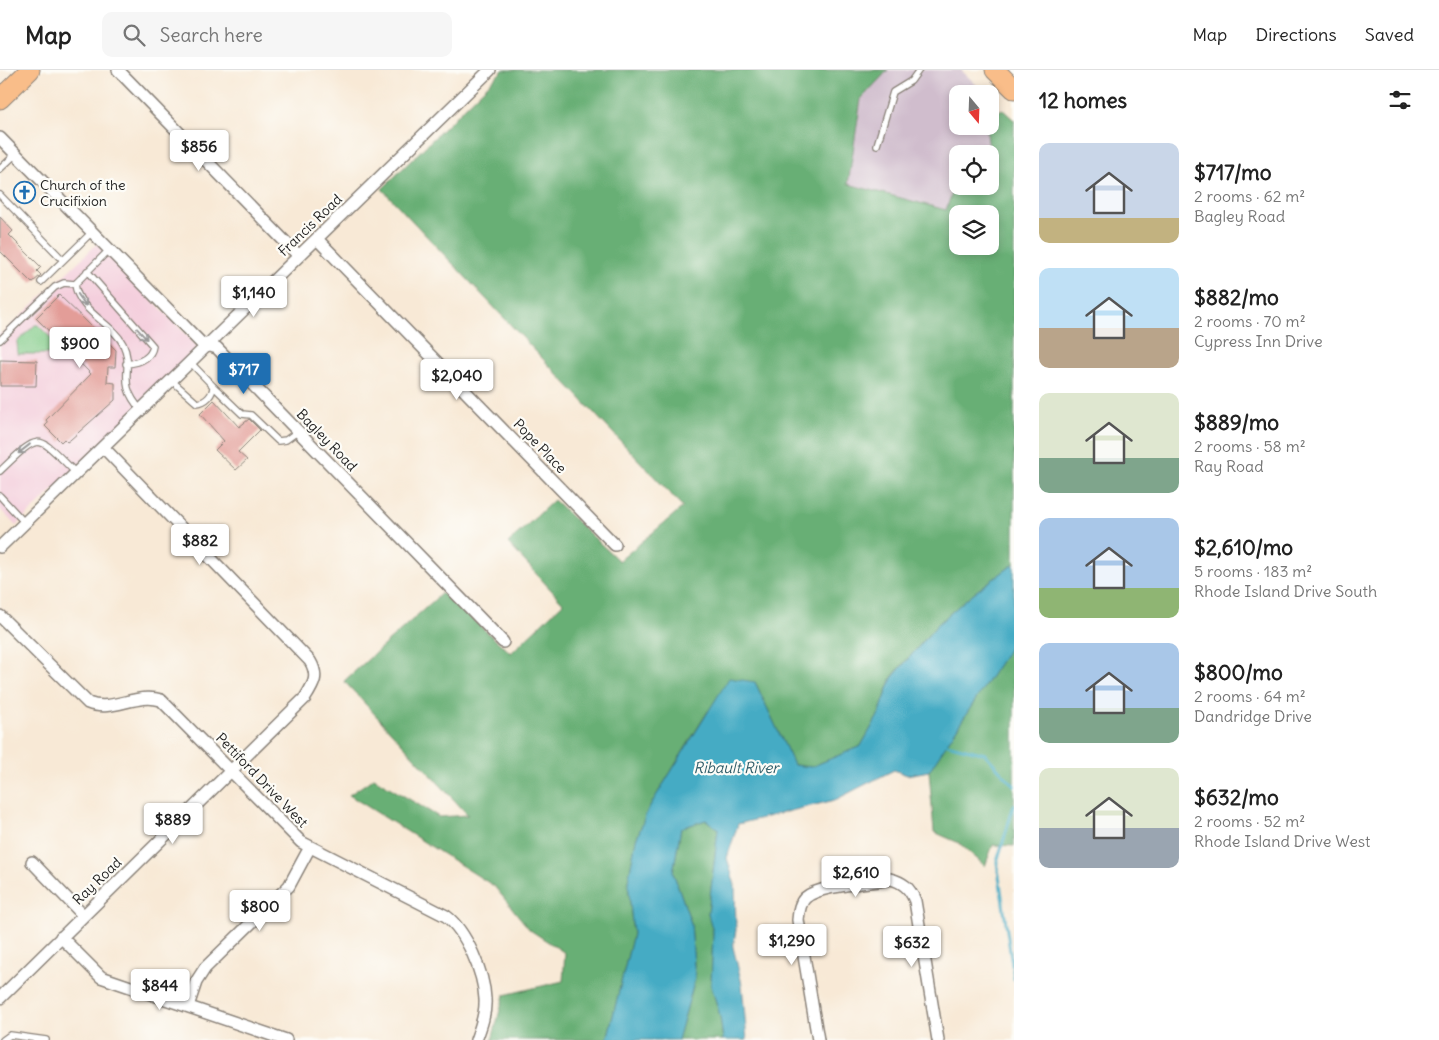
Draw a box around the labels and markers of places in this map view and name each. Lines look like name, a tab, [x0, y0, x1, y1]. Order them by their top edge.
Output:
pin: $856	[169, 129, 229, 172]
place label: Church of the Crucifixion	[40, 176, 126, 210]
church icon: Church of the Crucifixion	[12, 181, 36, 205]
pin: $1,140	[213, 276, 295, 318]
pin: $900	[50, 326, 110, 369]
pin: $717	[214, 352, 274, 395]
pin: $2,040	[416, 358, 498, 401]
pin: $882	[170, 524, 230, 566]
pin: $889	[143, 802, 203, 845]
pin: $2,610	[815, 856, 897, 898]
pin: $800	[230, 890, 290, 932]
pin: $1,290	[751, 924, 833, 966]
pin: $632	[882, 926, 942, 968]
pin: $844	[130, 968, 190, 1011]

